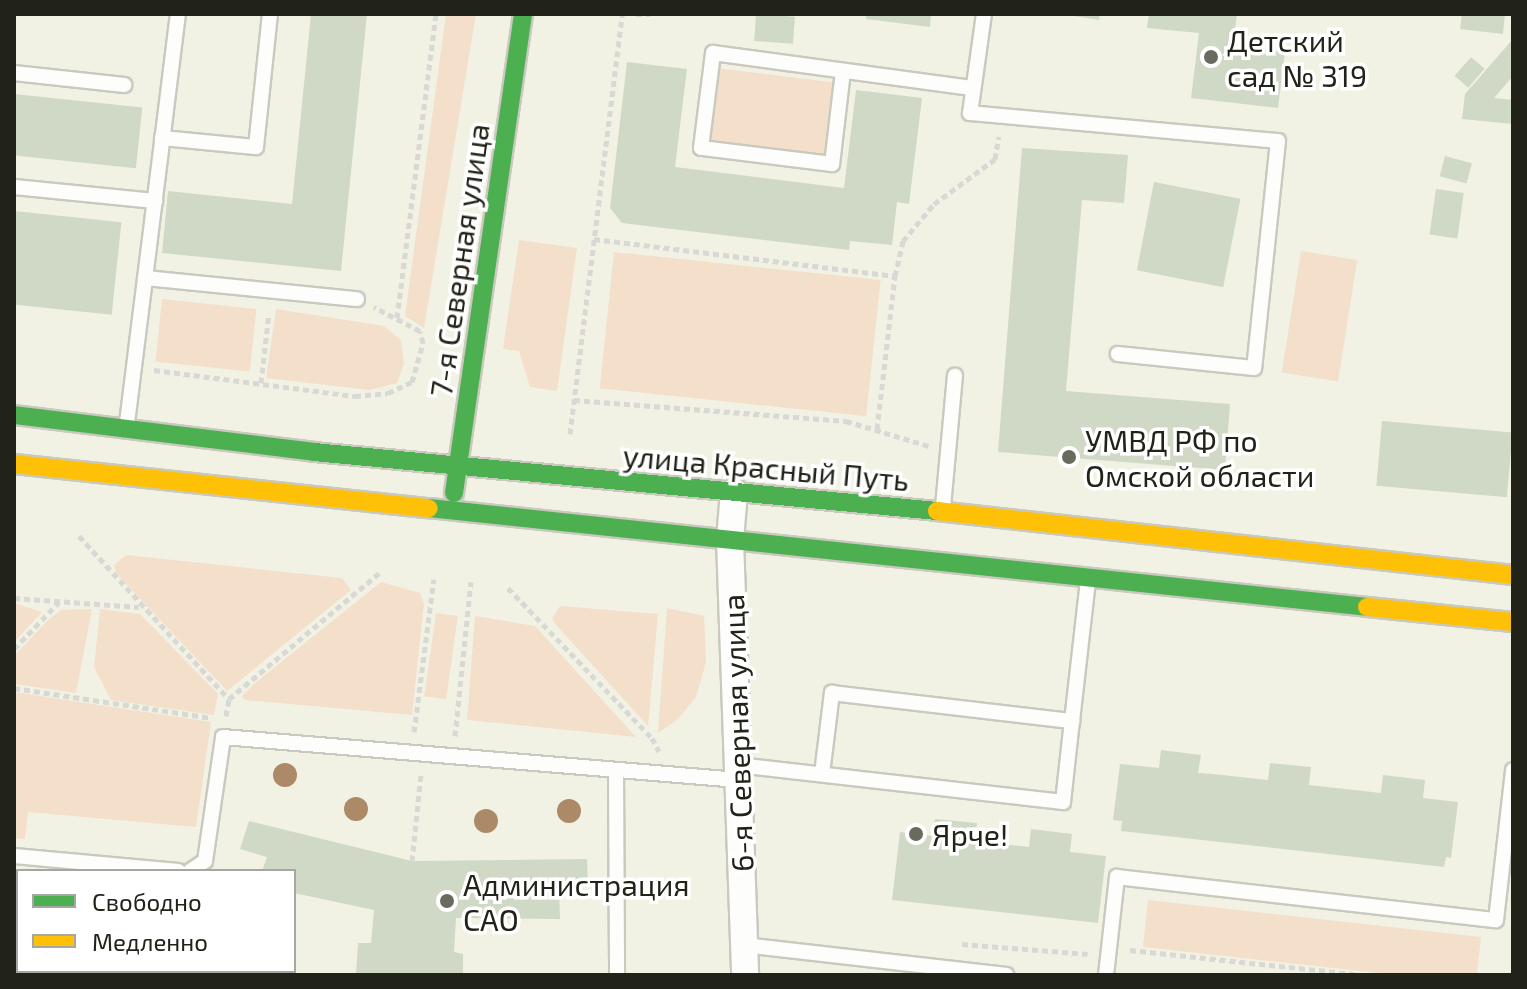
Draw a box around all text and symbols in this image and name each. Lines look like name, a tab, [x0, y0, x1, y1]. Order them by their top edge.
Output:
place label: Детский сад № 319	[1227, 22, 1367, 92]
marker: Детский сад № 319	[1202, 48, 1220, 66]
street label: 7-я Северная улица	[422, 121, 496, 399]
place label: УМВД РФ по Омской области	[1085, 422, 1314, 492]
street label: улица Красный Путь	[622, 437, 910, 497]
marker: УМВД РФ по Омской области	[1060, 448, 1078, 466]
street label: 6-я Северная улица	[714, 594, 760, 872]
place label: Ярче!	[932, 816, 1008, 852]
marker: Ярче!	[907, 825, 925, 843]
place label: Администрация САО	[463, 866, 690, 936]
legend	[16, 869, 296, 973]
text: Свободно	[92, 887, 202, 916]
marker: Администрация САО	[438, 892, 456, 910]
text: Медленно	[92, 927, 208, 956]

